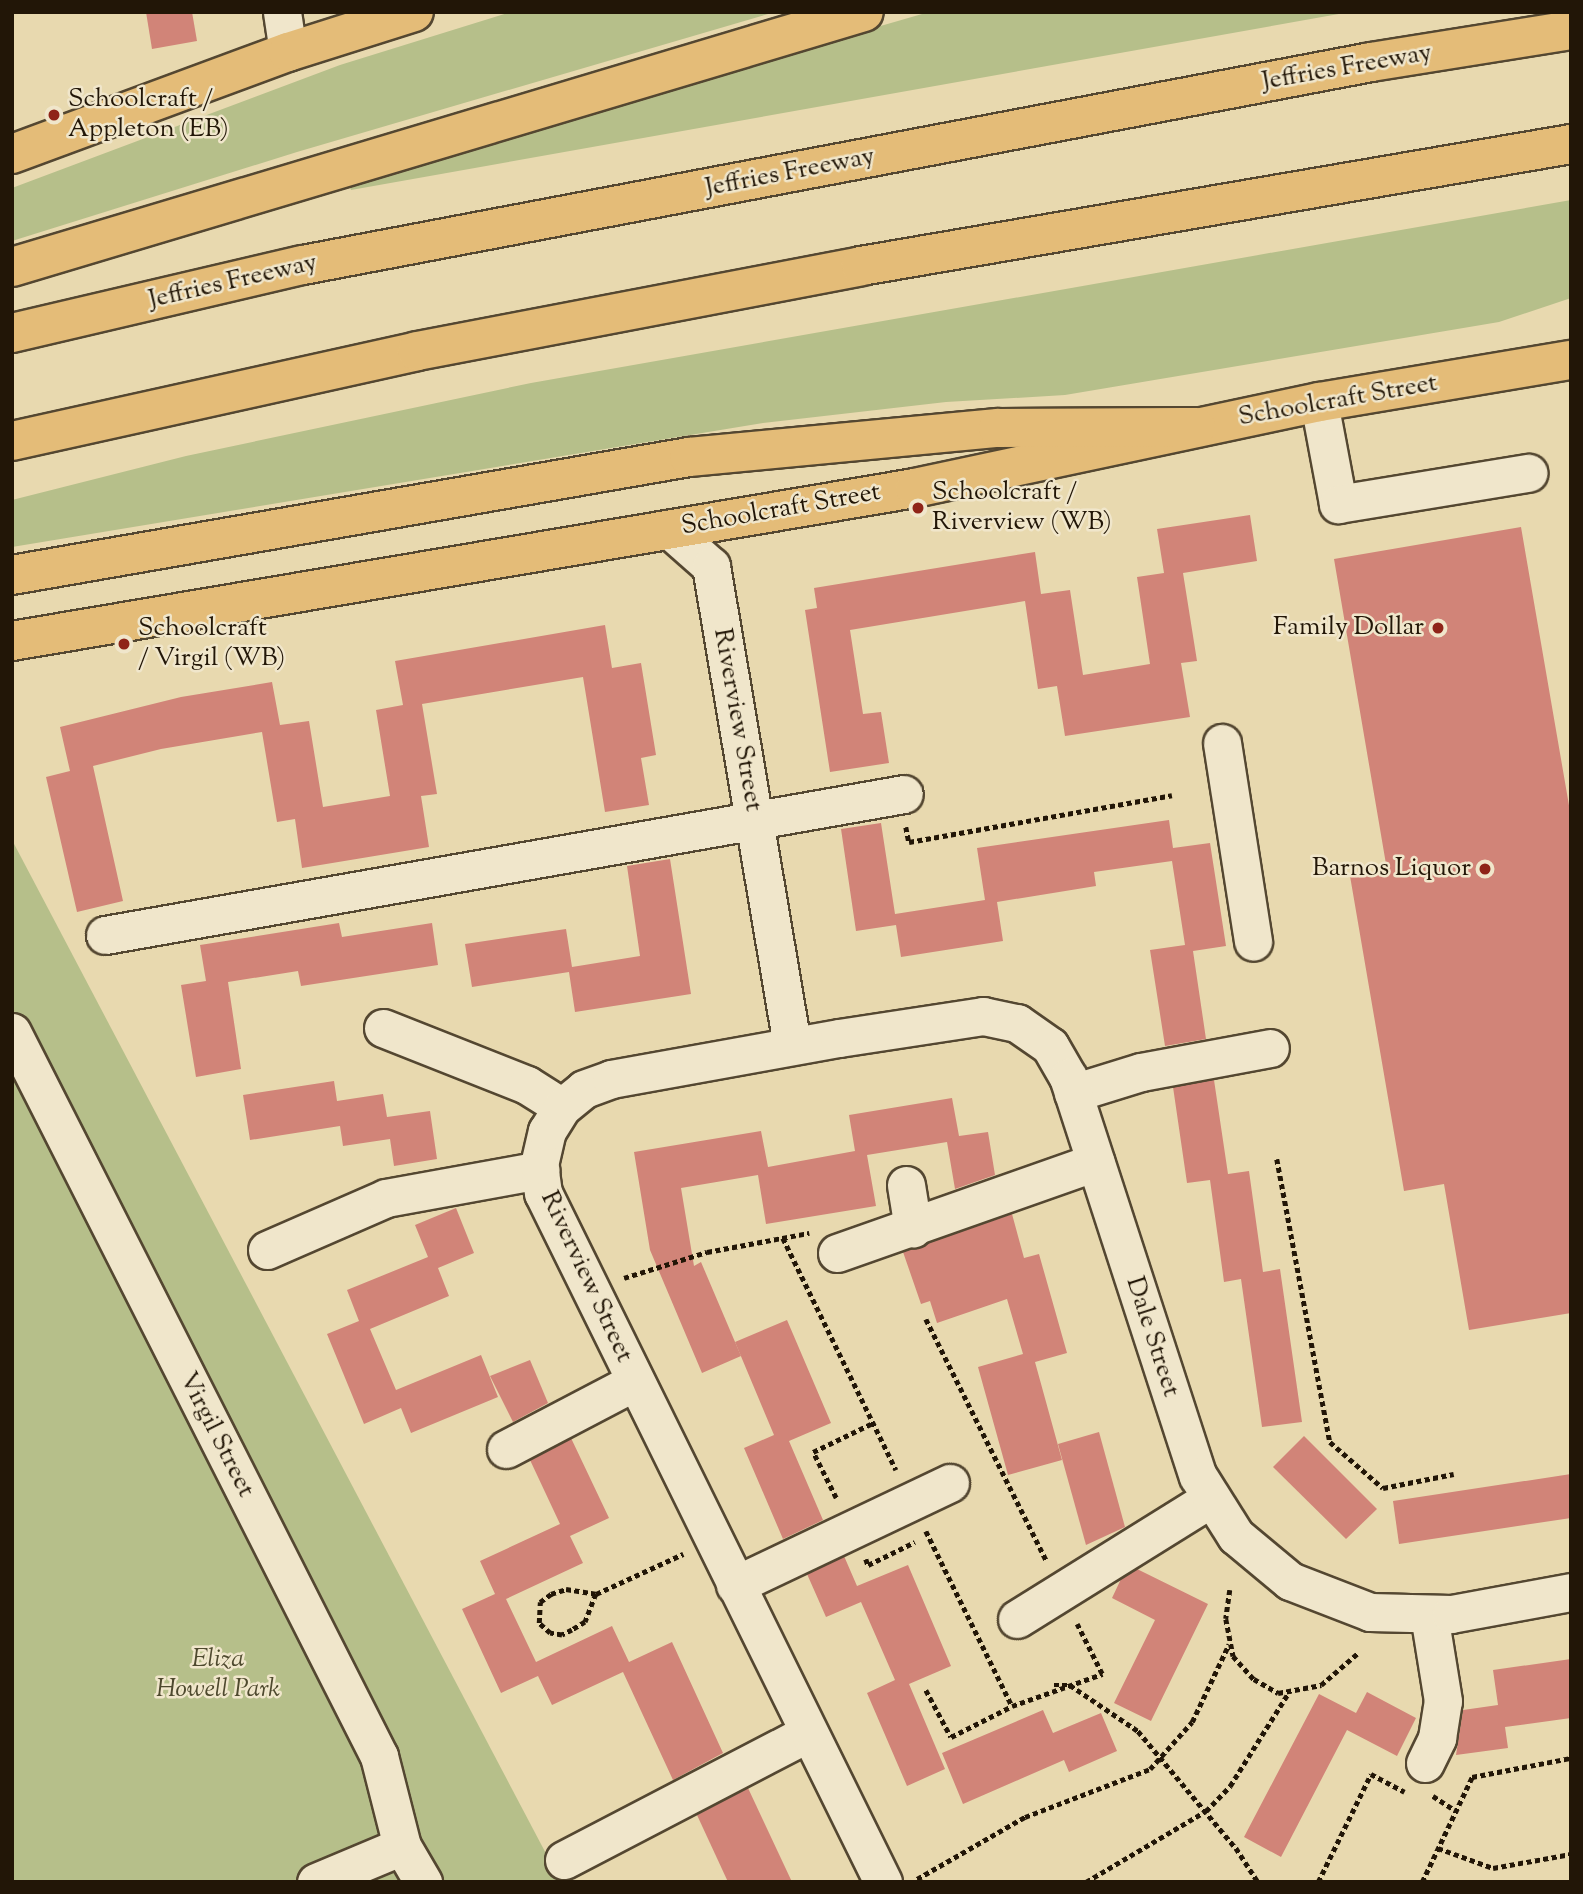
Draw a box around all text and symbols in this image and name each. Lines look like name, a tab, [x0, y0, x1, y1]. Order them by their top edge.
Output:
street label: Jeffries Freeway	[1260, 38, 1434, 98]
place label: Schoolcraft / Appleton (EB)	[68, 84, 229, 146]
marker: Schoolcraft / Appleton (EB)	[46, 107, 62, 123]
street label: Jeffries Freeway	[703, 141, 877, 205]
street label: Jeffries Freeway	[146, 247, 320, 317]
street label: Schoolcraft Street	[1236, 368, 1440, 434]
street label: Schoolcraft Street	[679, 477, 883, 543]
place label: Schoolcraft / Riverview (WB)	[932, 477, 1112, 538]
marker: Schoolcraft / Riverview (WB)	[910, 500, 926, 516]
place label: Family Dollar	[1273, 612, 1424, 644]
place label: Schoolcraft / Virgil (WB)	[138, 613, 285, 674]
marker: Family Dollar	[1430, 620, 1446, 636]
street label: Riverview Street	[706, 626, 768, 814]
marker: Schoolcraft / Virgil (WB)	[116, 636, 132, 652]
place label: Barnos Liquor	[1312, 853, 1471, 885]
marker: Barnos Liquor	[1477, 861, 1493, 877]
street label: Riverview Street	[533, 1186, 639, 1368]
street label: Dale Street	[1118, 1273, 1186, 1401]
street label: Virgil Street	[171, 1367, 261, 1503]
park label: Eliza Howell Park	[156, 1644, 280, 1706]

